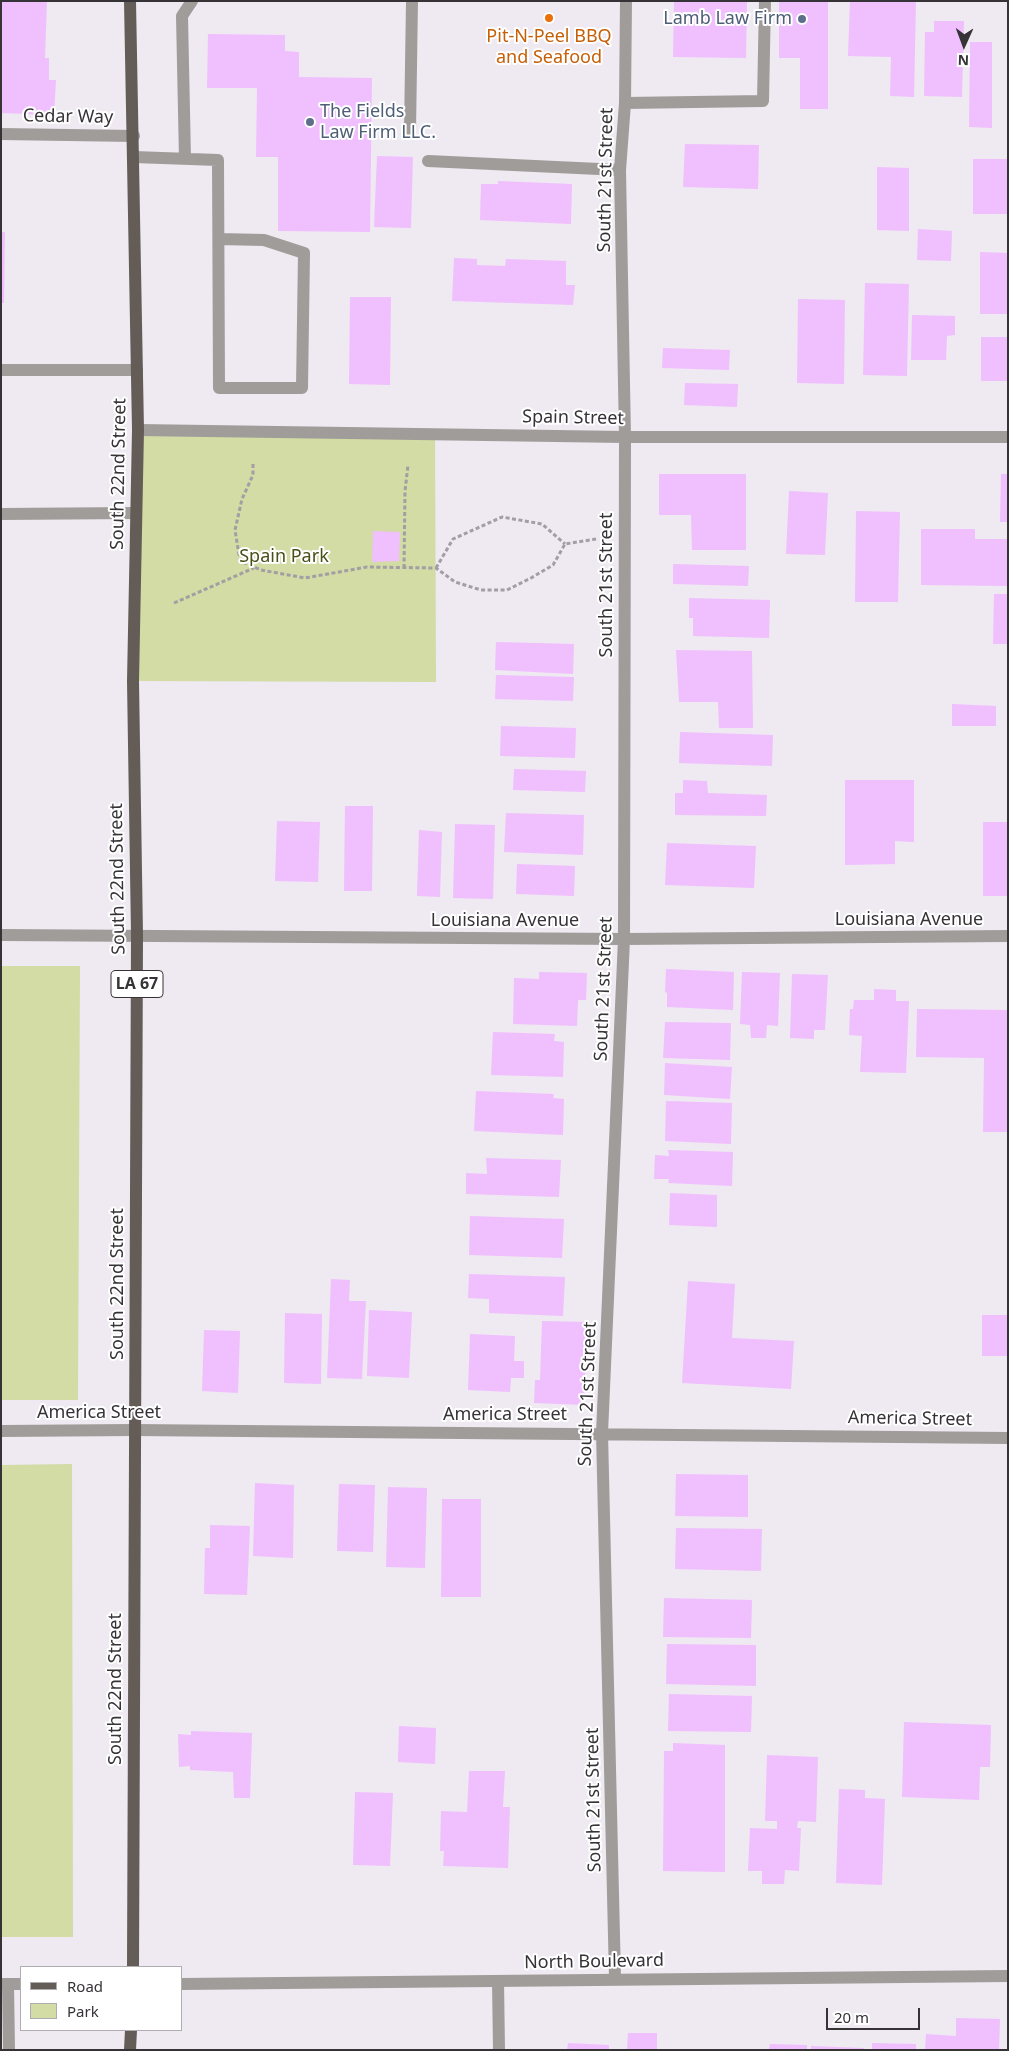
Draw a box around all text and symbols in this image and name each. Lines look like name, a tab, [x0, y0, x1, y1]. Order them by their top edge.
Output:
place label: Lamb Law Firm	[663, 8, 792, 30]
marker: Pit-N-Peel BBQ and Seafood	[543, 12, 555, 24]
marker: Lamb Law Firm	[796, 13, 808, 25]
north arrow	[939, 20, 989, 70]
place label: Pit-N-Peel BBQ and Seafood	[486, 26, 612, 68]
text: N	[957, 51, 969, 70]
place label: The Fields Law Firm LLC.	[320, 101, 436, 144]
street label: Cedar Way	[23, 105, 113, 129]
street label: South 21st Street	[594, 107, 618, 253]
marker: The Fields Law Firm LLC.	[304, 116, 316, 128]
street label: South 22nd Street	[107, 398, 131, 550]
street label: Spain Street	[522, 406, 624, 430]
street label: South 21st Street	[596, 513, 618, 657]
park label: Spain Park	[239, 546, 329, 568]
street label: South 22nd Street	[106, 803, 130, 955]
street label: Louisiana Avenue	[835, 909, 983, 931]
street label: Louisiana Avenue	[431, 910, 579, 932]
street label: South 21st Street	[591, 916, 617, 1062]
road number: LA 67	[111, 971, 163, 998]
street label: South 22nd Street	[107, 1208, 129, 1360]
street label: South 21st Street	[575, 1321, 601, 1467]
street label: America Street	[37, 1402, 161, 1424]
street label: America Street	[443, 1404, 567, 1426]
street label: America Street	[848, 1407, 972, 1431]
street label: South 22nd Street	[105, 1613, 127, 1765]
street label: South 21st Street	[582, 1727, 606, 1873]
street label: North Boulevard	[524, 1950, 664, 1974]
legend	[20, 1966, 182, 2031]
text: Road	[67, 1976, 103, 1996]
scale bar	[829, 1998, 923, 2030]
text: Park	[67, 2001, 99, 2021]
text: 20 m	[834, 2007, 869, 2027]

